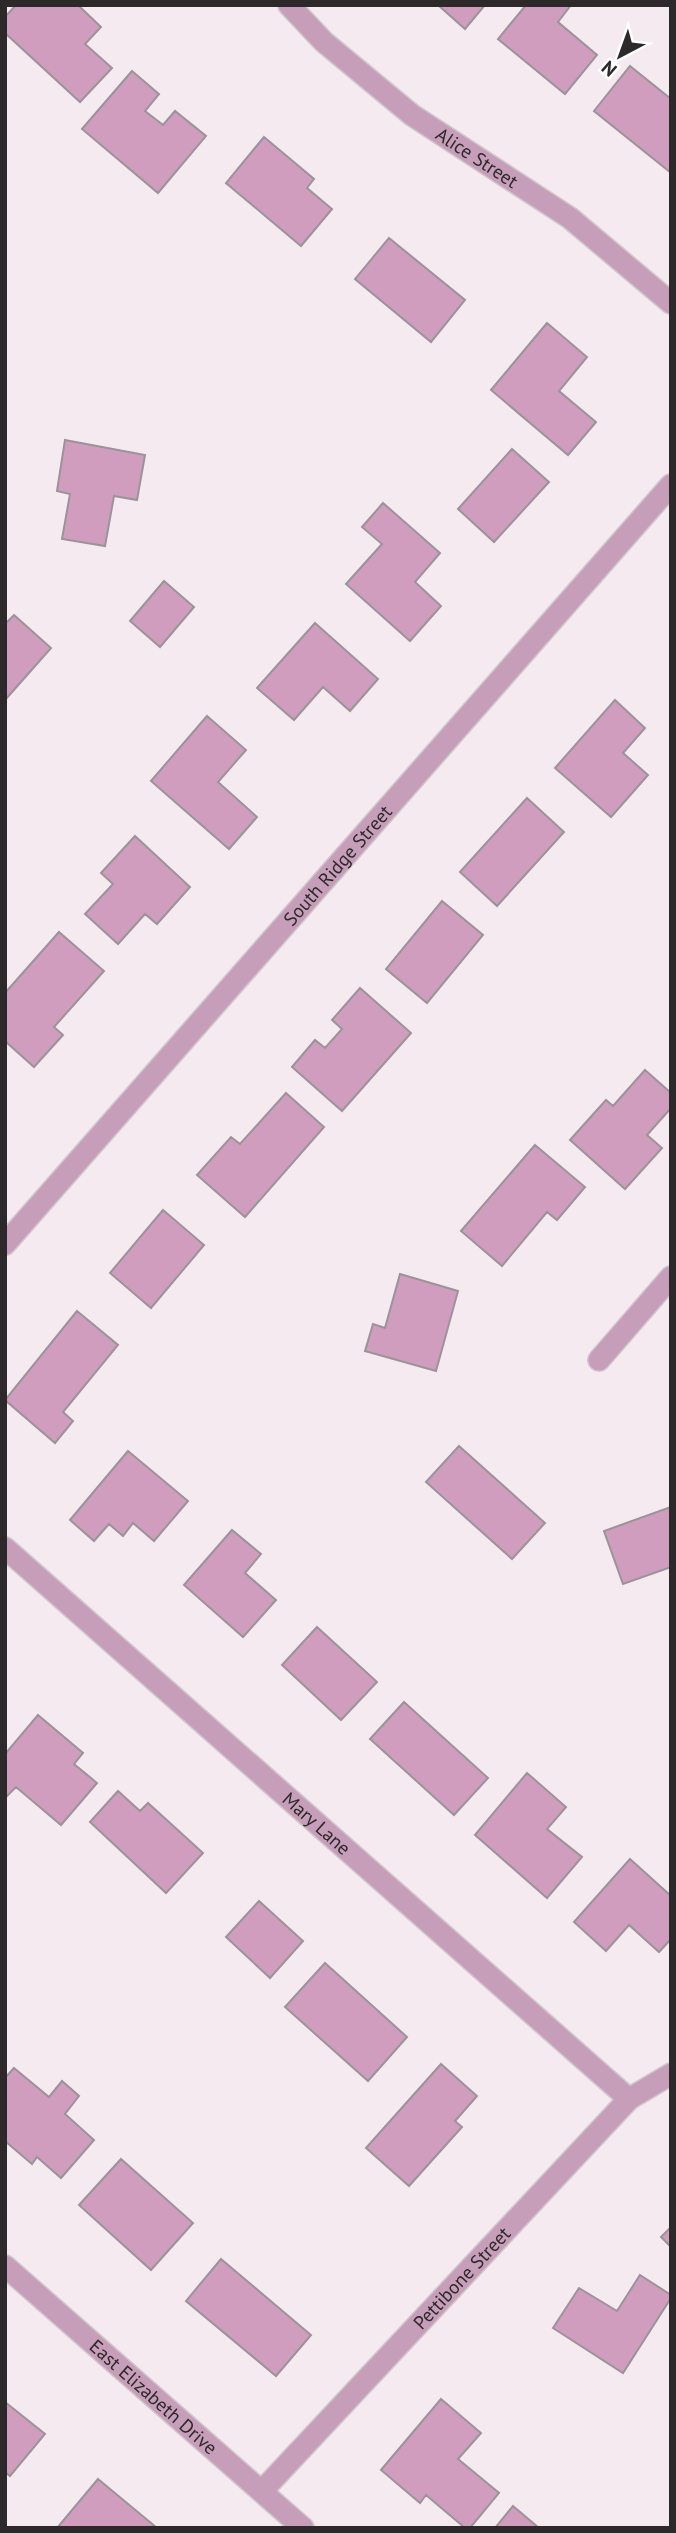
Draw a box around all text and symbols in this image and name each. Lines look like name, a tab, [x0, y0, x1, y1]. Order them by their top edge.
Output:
north arrow	[585, 21, 655, 91]
text: N	[596, 56, 621, 82]
street label: Alice Street	[432, 122, 523, 193]
street label: South Ridge Street	[278, 799, 397, 930]
street label: Mary Lane	[278, 1787, 356, 1860]
street label: Pettibone Street	[408, 2221, 516, 2334]
street label: East Elizabeth Drive	[85, 2334, 223, 2459]

